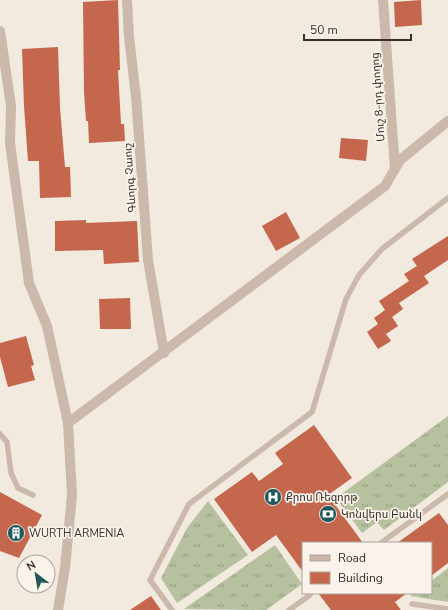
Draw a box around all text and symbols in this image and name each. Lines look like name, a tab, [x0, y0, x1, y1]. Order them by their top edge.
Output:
scale bar	[304, 16, 411, 42]
text: 50 m	[310, 22, 338, 38]
street label: Մուշ 8-րդ փողոց	[367, 52, 389, 142]
street label: Գևորգ Չաուշ	[120, 142, 140, 213]
hospital icon: Քրոս Ռեզորթ	[263, 487, 283, 507]
place label: Քրոս Ռեզորթ	[286, 490, 358, 505]
bank icon: Կոնվերս Բանկ	[318, 504, 338, 524]
place label: Կոնվերս Բանկ	[341, 507, 422, 522]
building icon: WURTH ARMENIA	[6, 523, 26, 543]
place label: WURTH ARMENIA	[29, 526, 124, 541]
legend	[302, 542, 432, 594]
text: Road	[338, 550, 366, 566]
north arrow	[16, 554, 56, 594]
text: N	[24, 557, 38, 574]
text: Building	[338, 570, 383, 586]

